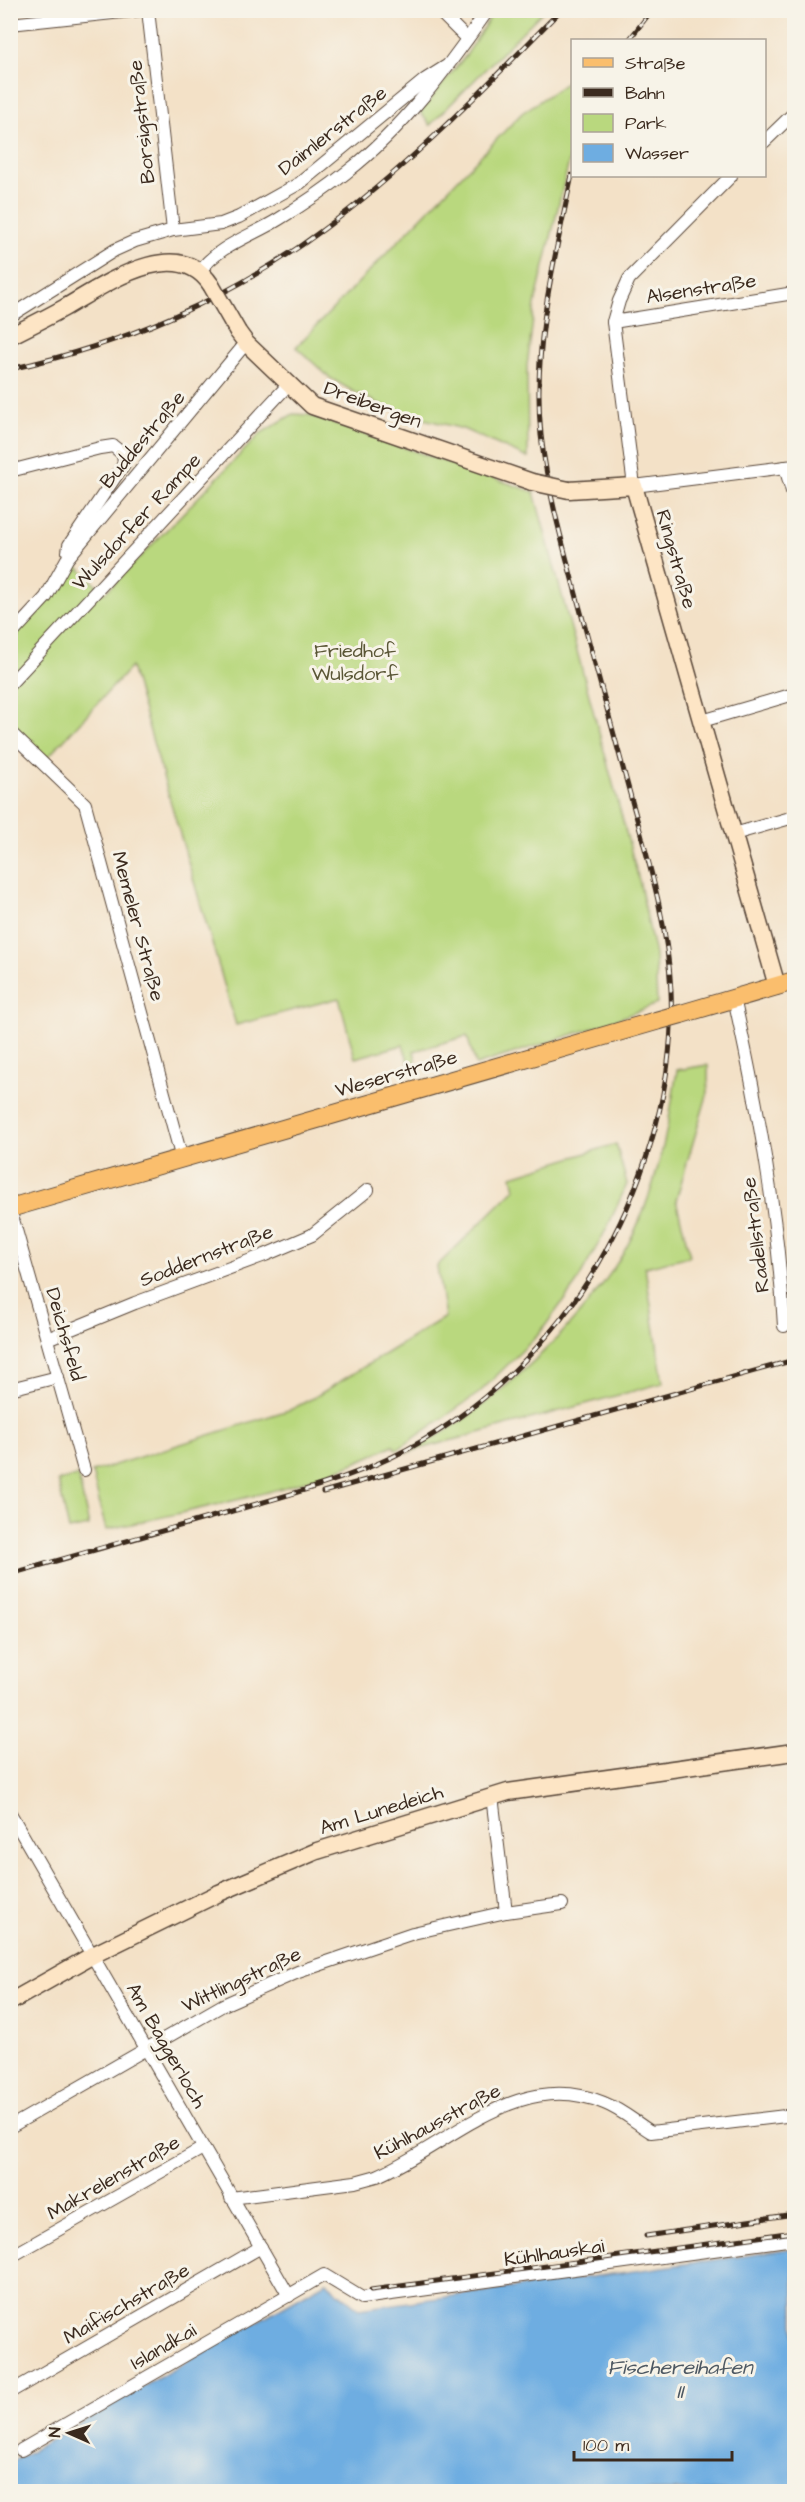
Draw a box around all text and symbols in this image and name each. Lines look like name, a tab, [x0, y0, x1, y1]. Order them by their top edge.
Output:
legend	[571, 39, 766, 177]
text: Straße	[625, 51, 686, 76]
street label: Borsigstraße	[122, 58, 163, 185]
street label: Daimlerstraße	[272, 79, 393, 182]
text: Bahn	[625, 81, 665, 106]
text: Park	[625, 111, 667, 136]
text: Wasser	[625, 141, 689, 166]
street label: Alsenstraße	[644, 266, 758, 312]
street label: Dreibergen	[320, 374, 425, 436]
street label: Buddestraße	[93, 385, 192, 495]
street label: Wulsdorfer Rampe	[66, 447, 208, 596]
street label: Ringstraße	[648, 506, 704, 613]
park label: Friedhof Wulsdorf	[312, 637, 398, 688]
street label: Memeler Straße	[105, 848, 172, 1004]
street label: Weserstraße	[332, 1043, 461, 1105]
street label: Radellstraße	[735, 1175, 777, 1294]
street label: Soddernstraße	[136, 1218, 277, 1294]
street label: Deichsfeld	[38, 1285, 92, 1384]
street label: Am Lunedeich	[316, 1778, 447, 1842]
street label: Wittlingstraße	[177, 1940, 306, 2021]
street label: Am Baggerloch	[118, 1978, 213, 2114]
street label: Kühlhausstraße	[369, 2077, 506, 2167]
street label: Makrelenstraße	[42, 2128, 185, 2227]
street label: Kühlhauskai	[502, 2232, 606, 2274]
street label: Maifischstraße	[58, 2256, 195, 2351]
street label: Islandkai	[125, 2317, 202, 2377]
water label: Fischereihafen II	[608, 2353, 754, 2406]
north arrow	[39, 2403, 99, 2463]
scale bar	[574, 2424, 732, 2462]
text: N	[44, 2427, 66, 2438]
text: 100 m	[583, 2433, 629, 2458]

